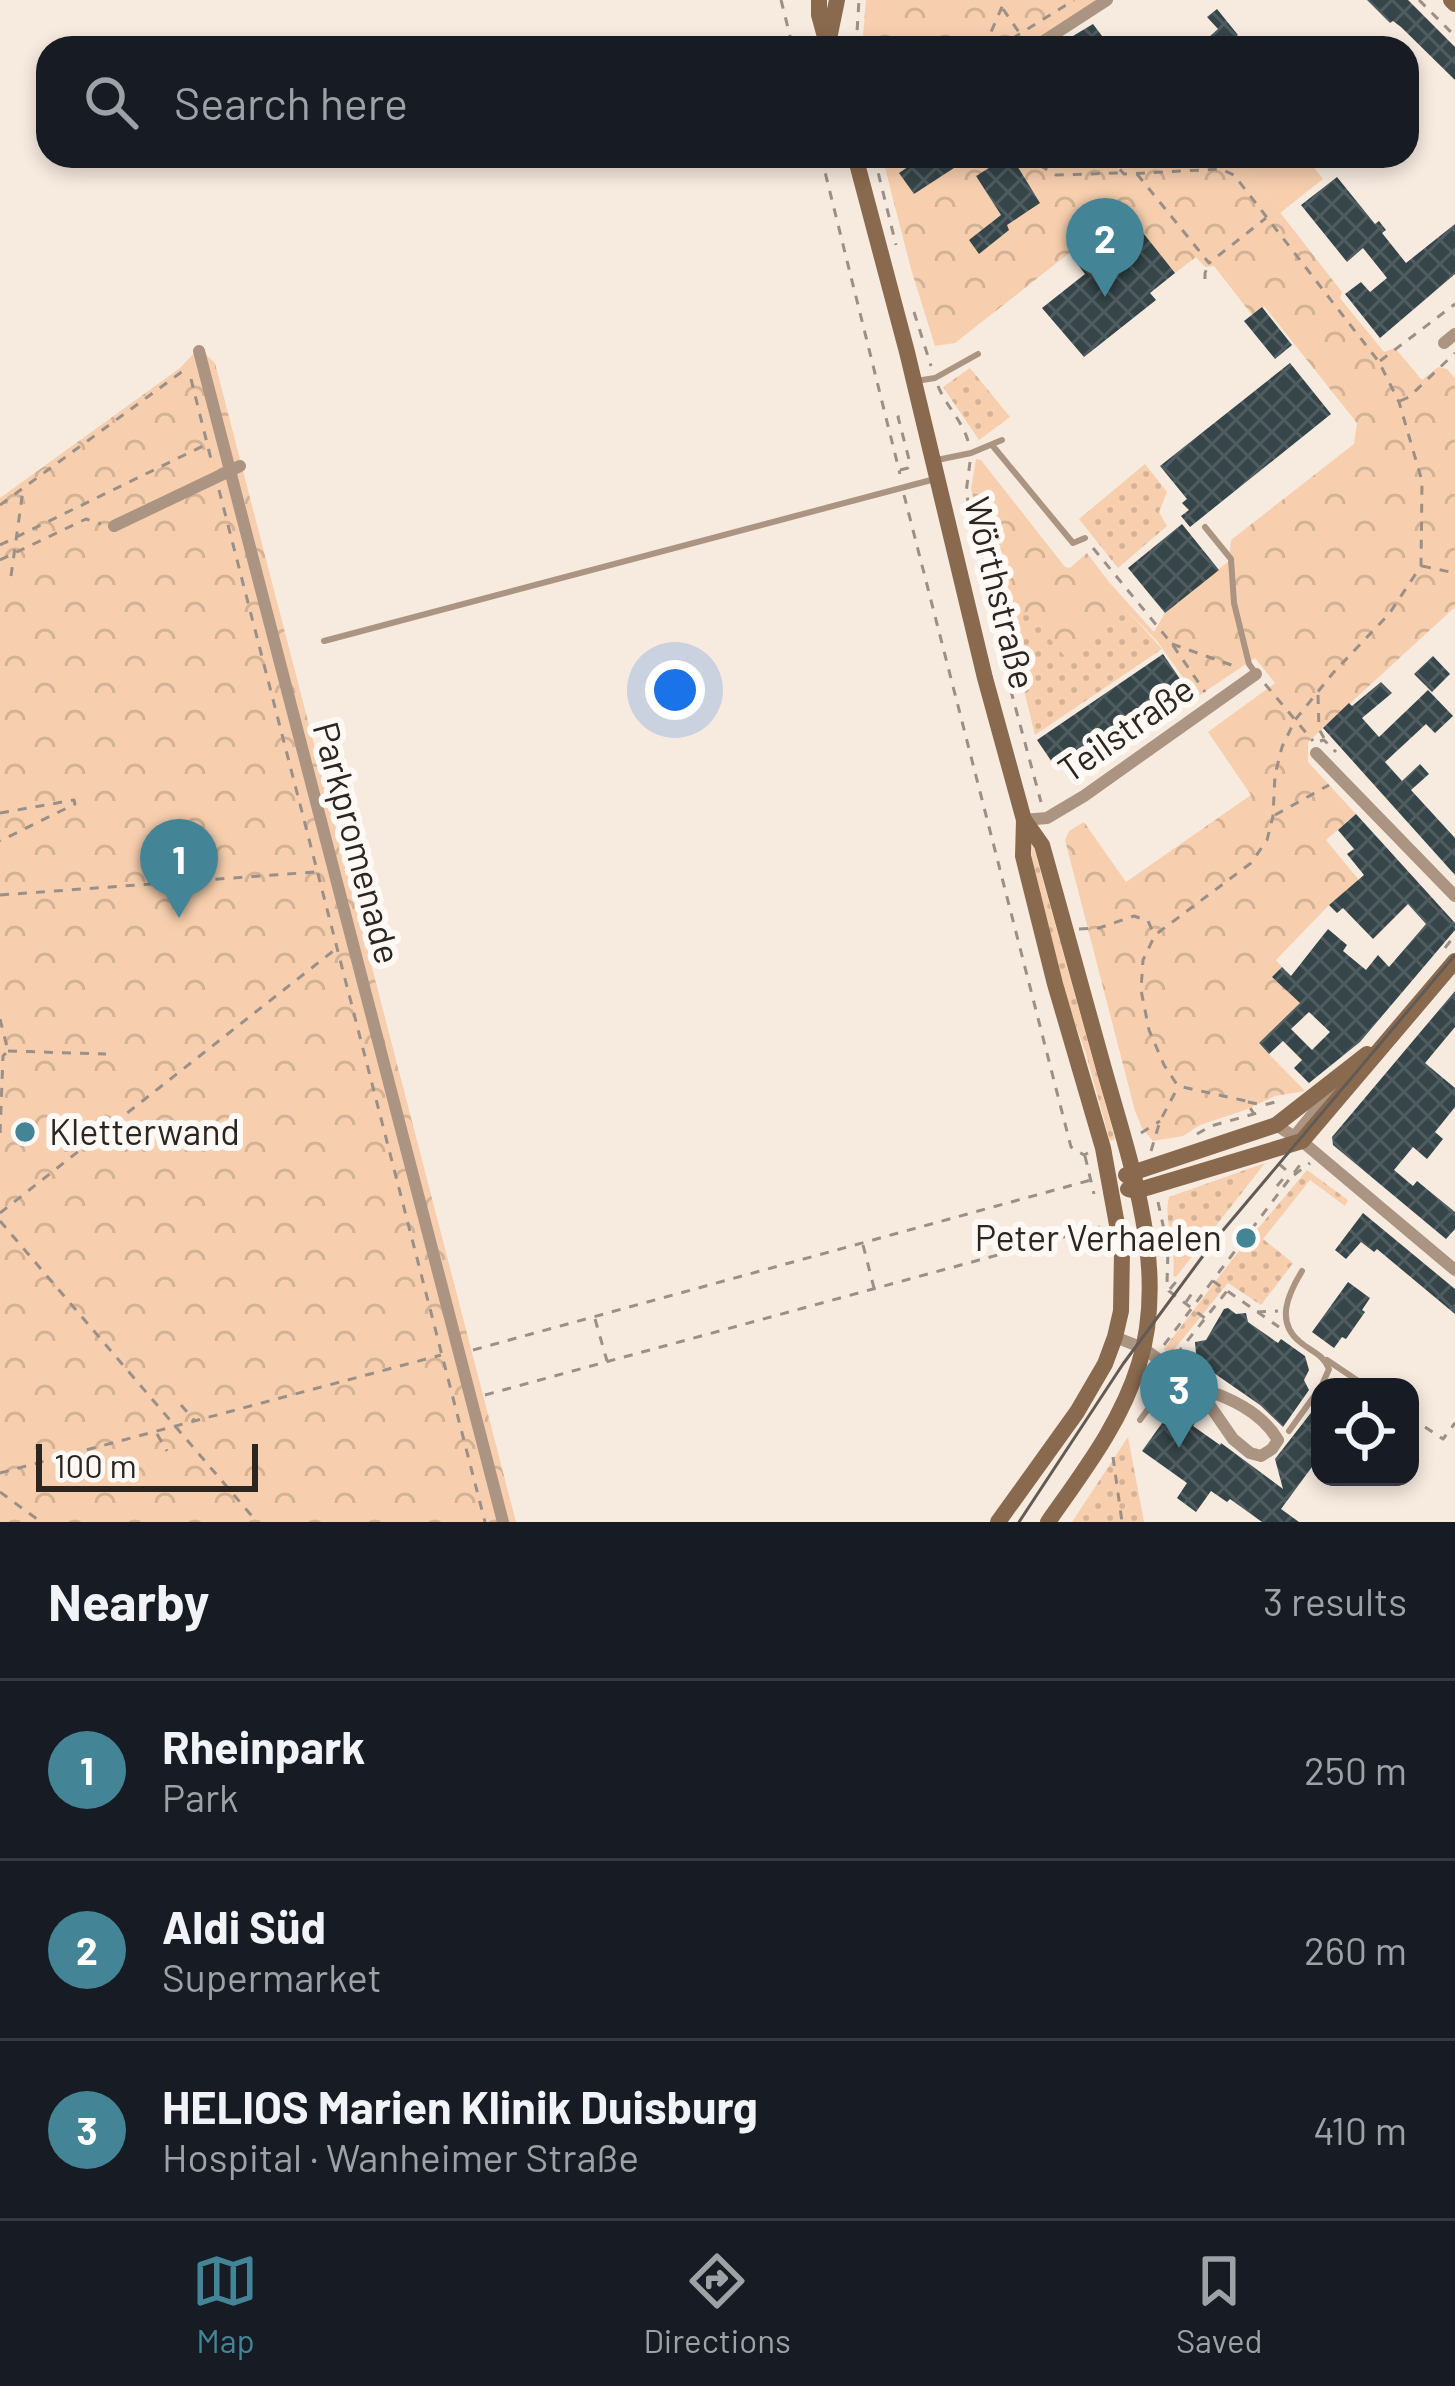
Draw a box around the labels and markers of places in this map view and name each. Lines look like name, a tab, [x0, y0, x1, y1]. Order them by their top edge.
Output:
pin: 2	[1066, 198, 1144, 297]
pin: 1	[140, 819, 218, 918]
place label: Kletterwand	[49, 1109, 240, 1152]
marker: Kletterwand	[12, 1119, 38, 1145]
place label: Peter Verhaelen	[975, 1215, 1222, 1258]
marker: Peter Verhaelen	[1233, 1225, 1259, 1251]
pin: 3	[1140, 1349, 1218, 1448]

